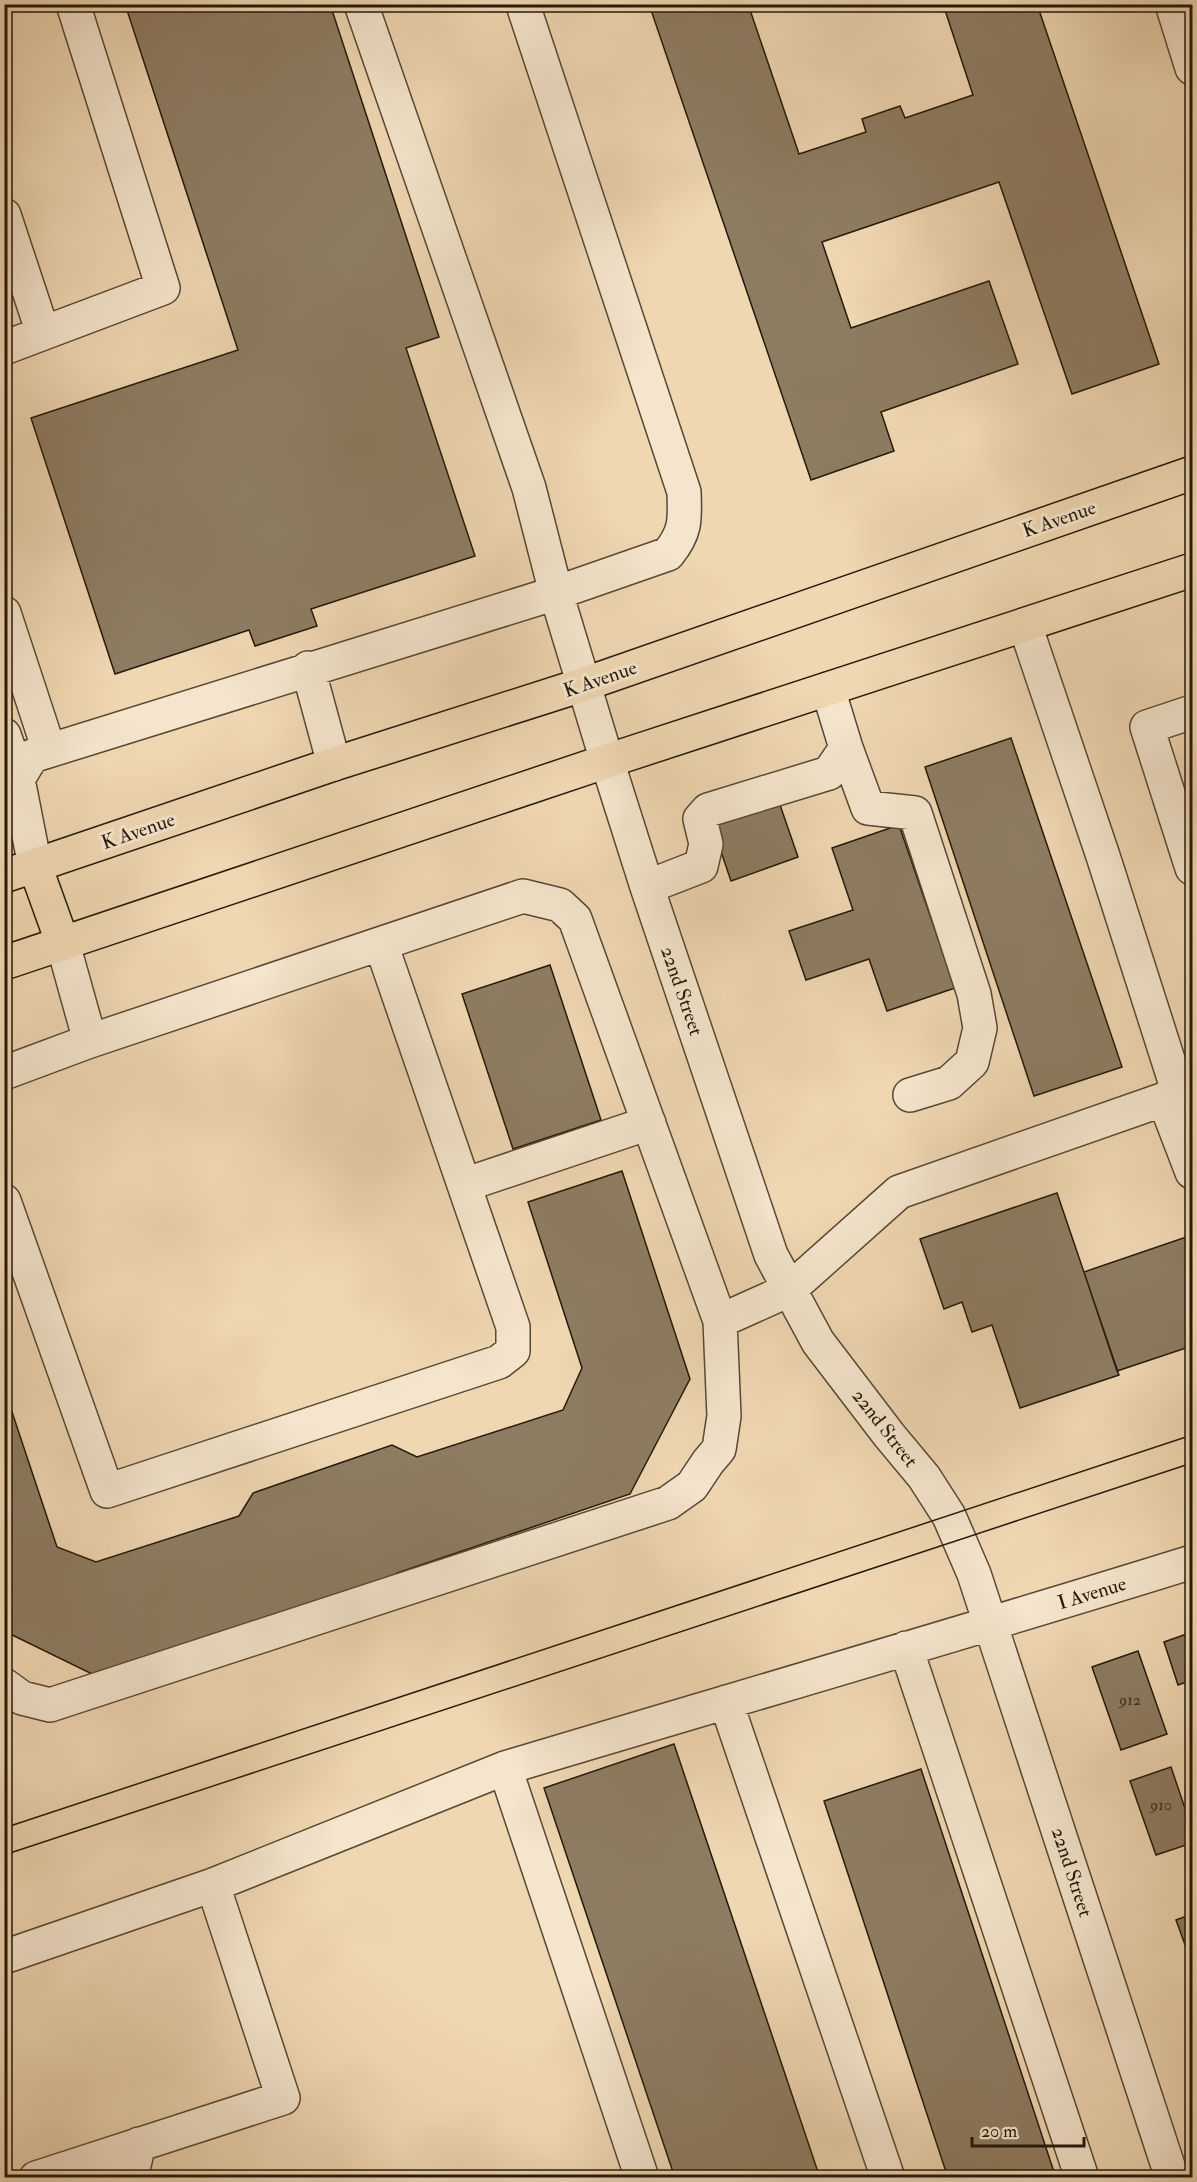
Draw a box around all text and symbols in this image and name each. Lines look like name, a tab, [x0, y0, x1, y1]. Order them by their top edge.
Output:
street label: K Avenue	[1019, 495, 1099, 543]
street label: K Avenue	[560, 655, 640, 703]
street label: K Avenue	[98, 807, 178, 855]
street label: 22nd Street	[655, 943, 709, 1039]
street label: 22nd Street	[847, 1384, 924, 1473]
street label: I Avenue	[1055, 1571, 1129, 1615]
house number: 912	[1118, 1690, 1141, 1710]
house number: 910	[1149, 1795, 1172, 1815]
street label: 22nd Street	[1046, 1824, 1098, 1920]
scale bar	[972, 2110, 1084, 2148]
text: 20 m	[981, 2120, 1017, 2143]

